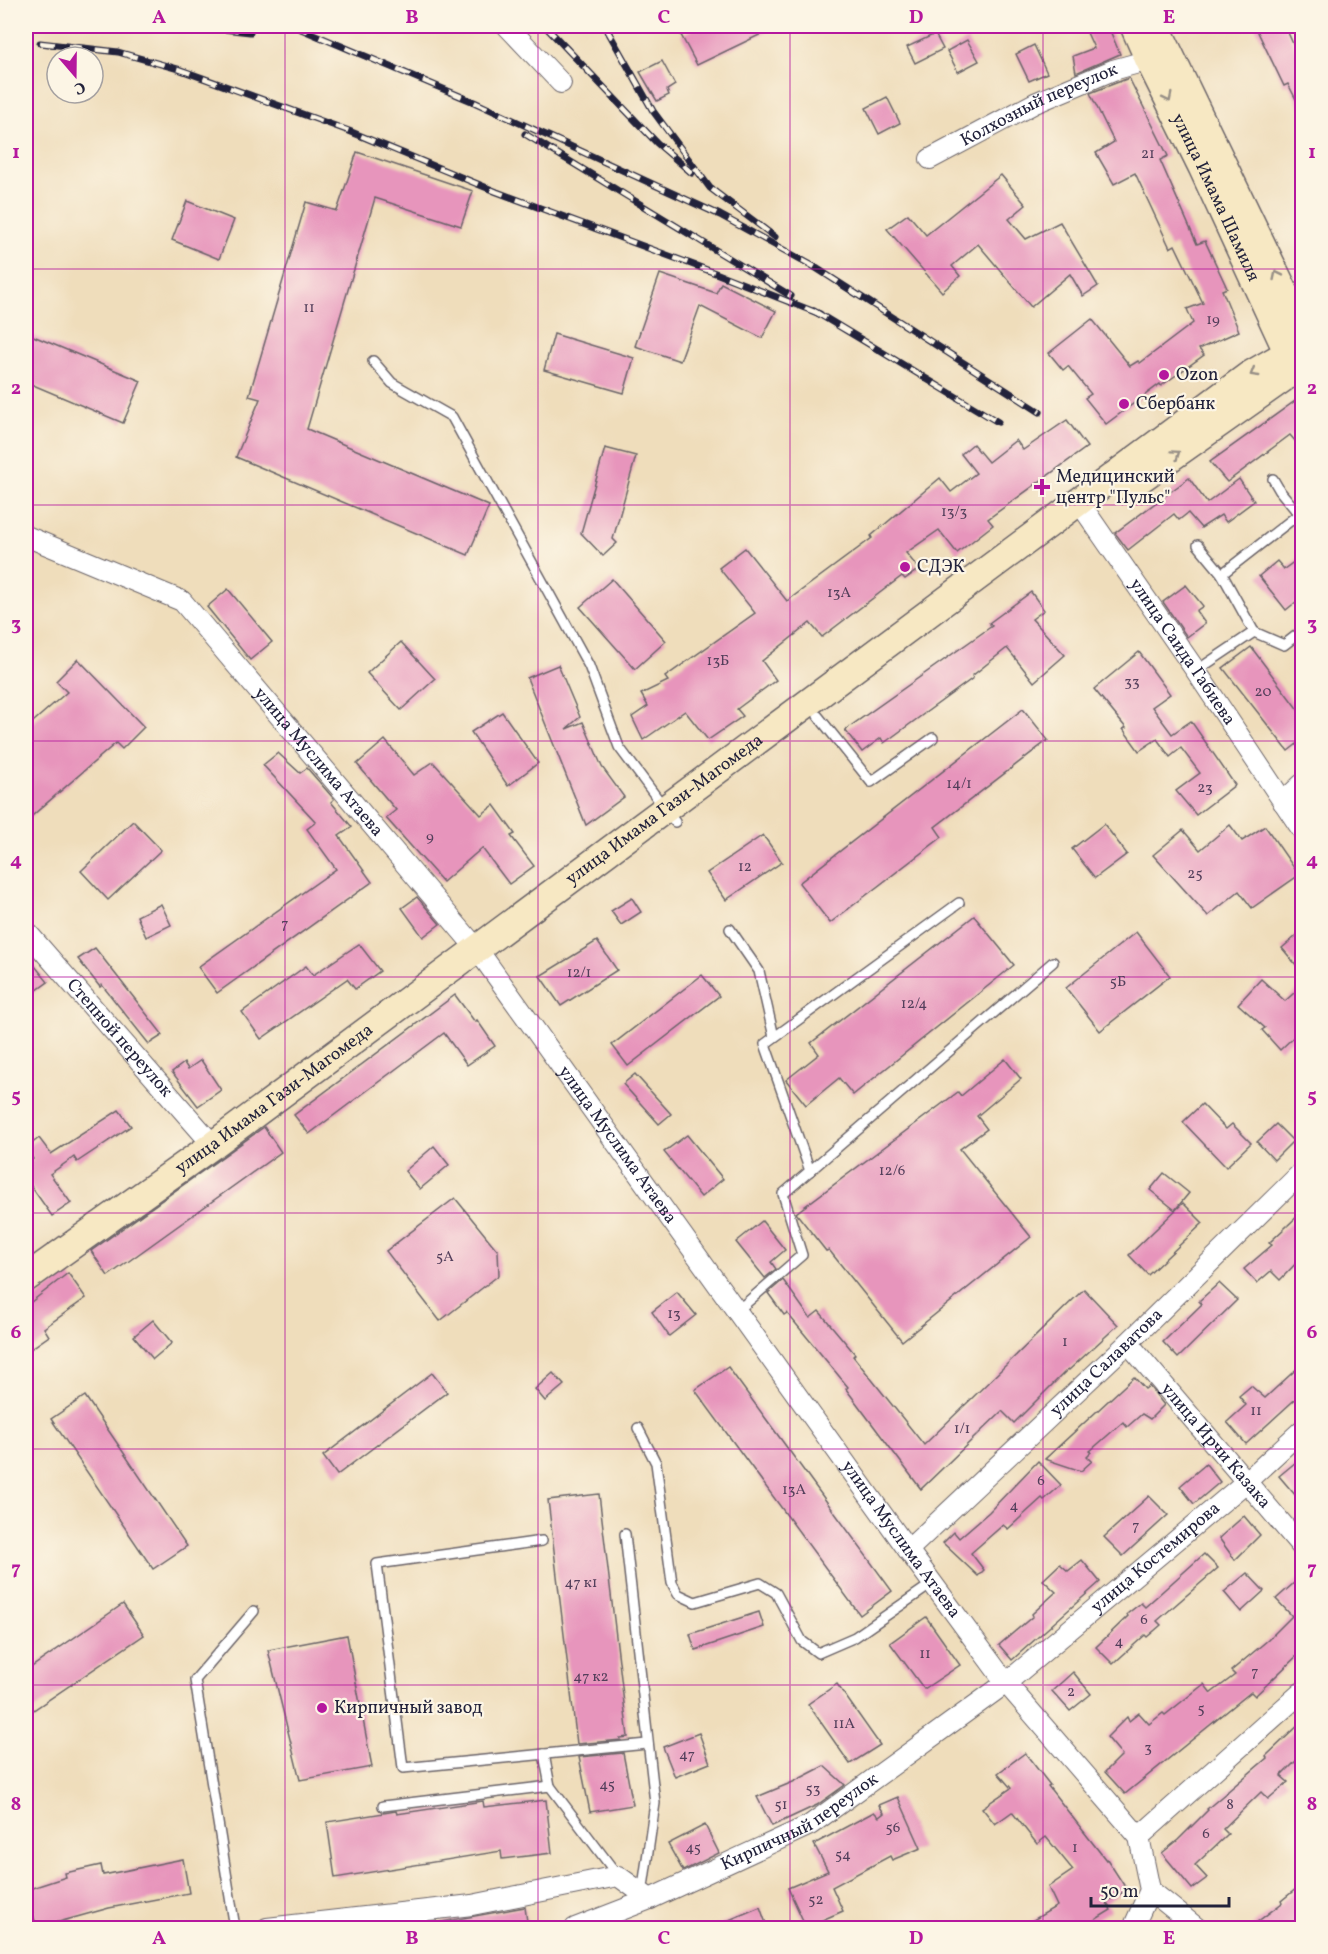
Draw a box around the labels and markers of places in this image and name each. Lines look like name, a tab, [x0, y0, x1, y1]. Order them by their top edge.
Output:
place label: Ozon	[1176, 363, 1219, 388]
marker: Ozon	[1157, 368, 1171, 382]
place label: Сбербанк	[1136, 392, 1216, 417]
marker: Сбербанк	[1117, 397, 1131, 411]
place label: Медицинский центр "Пульс"	[1056, 465, 1175, 511]
marker: Медицинский центр "Пульс"	[1033, 478, 1051, 496]
place label: СДЭК	[917, 555, 965, 580]
marker: СДЭК	[898, 560, 912, 574]
place label: Кирпичный завод	[334, 1696, 482, 1721]
marker: Кирпичный завод	[315, 1701, 329, 1715]

